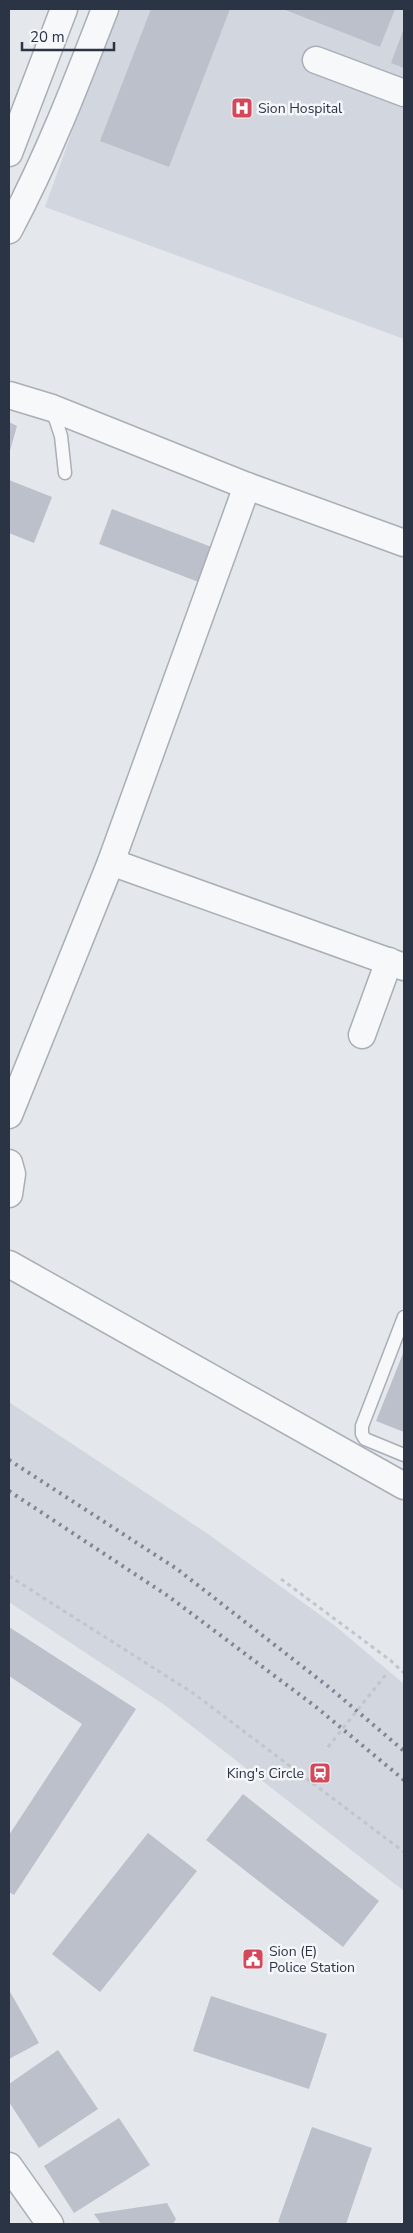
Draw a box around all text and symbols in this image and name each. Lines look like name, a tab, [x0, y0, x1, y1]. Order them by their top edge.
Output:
scale bar	[22, 20, 115, 52]
text: 20 m	[30, 27, 65, 47]
hospital icon: Sion Hospital	[230, 96, 254, 120]
place label: Sion Hospital	[258, 99, 343, 118]
station icon: King's Circle	[308, 1761, 332, 1785]
place label: King's Circle	[227, 1764, 304, 1783]
place label: Sion (E) Police Station	[269, 1942, 355, 1977]
public building icon: Sion (E) Police Station	[241, 1947, 265, 1971]

